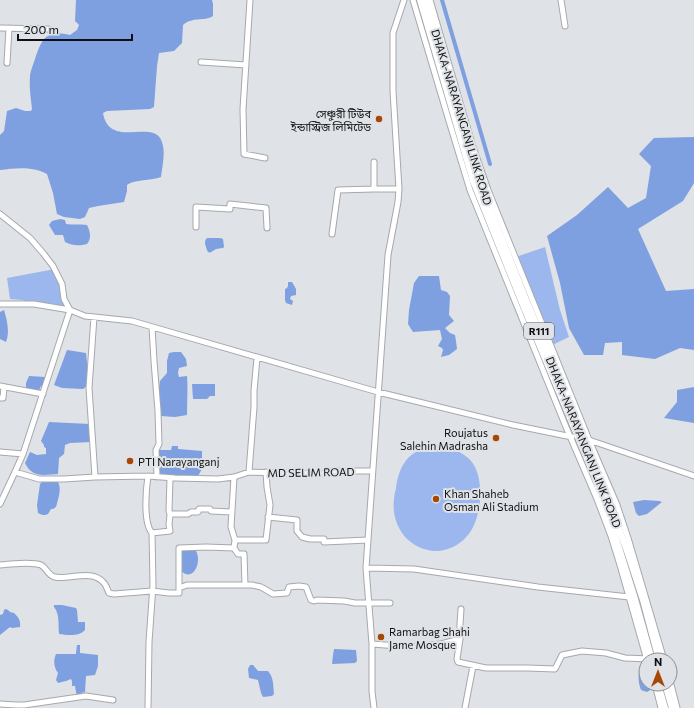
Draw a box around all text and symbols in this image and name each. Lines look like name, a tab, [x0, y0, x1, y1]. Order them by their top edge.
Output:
scale bar	[18, 16, 132, 42]
text: 200 m	[24, 22, 59, 36]
street label: DHAKA-NARAYANGANJ LINK ROAD	[428, 27, 495, 207]
place label: সেঞ্চুরী টিউব ইন্ডাস্ট্রিজ লিমিটেড	[290, 107, 371, 133]
marker: সেঞ্চুরী টিউব ইন্ডাস্ট্রিজ লিমিটেড	[374, 114, 384, 124]
road number: R111	[524, 323, 554, 339]
street label: DHAKA-NARAYANGANJ LINK ROAD	[543, 355, 624, 530]
place label: Roujatus Salehin Madrasha	[400, 426, 488, 452]
marker: Roujatus Salehin Madrasha	[491, 433, 501, 443]
place label: PTI Narayanganj	[138, 455, 220, 468]
marker: PTI Narayanganj	[125, 456, 135, 466]
street label: MD SELIM ROAD	[267, 465, 355, 479]
place label: Khan Shaheb Osman Ali Stadium	[444, 487, 539, 513]
marker: Khan Shaheb Osman Ali Stadium	[431, 494, 441, 504]
place label: Ramarbag Shahi Jame Mosque	[389, 625, 470, 652]
marker: Ramarbag Shahi Jame Mosque	[376, 632, 386, 642]
north arrow	[638, 652, 678, 692]
text: N	[654, 655, 662, 668]

